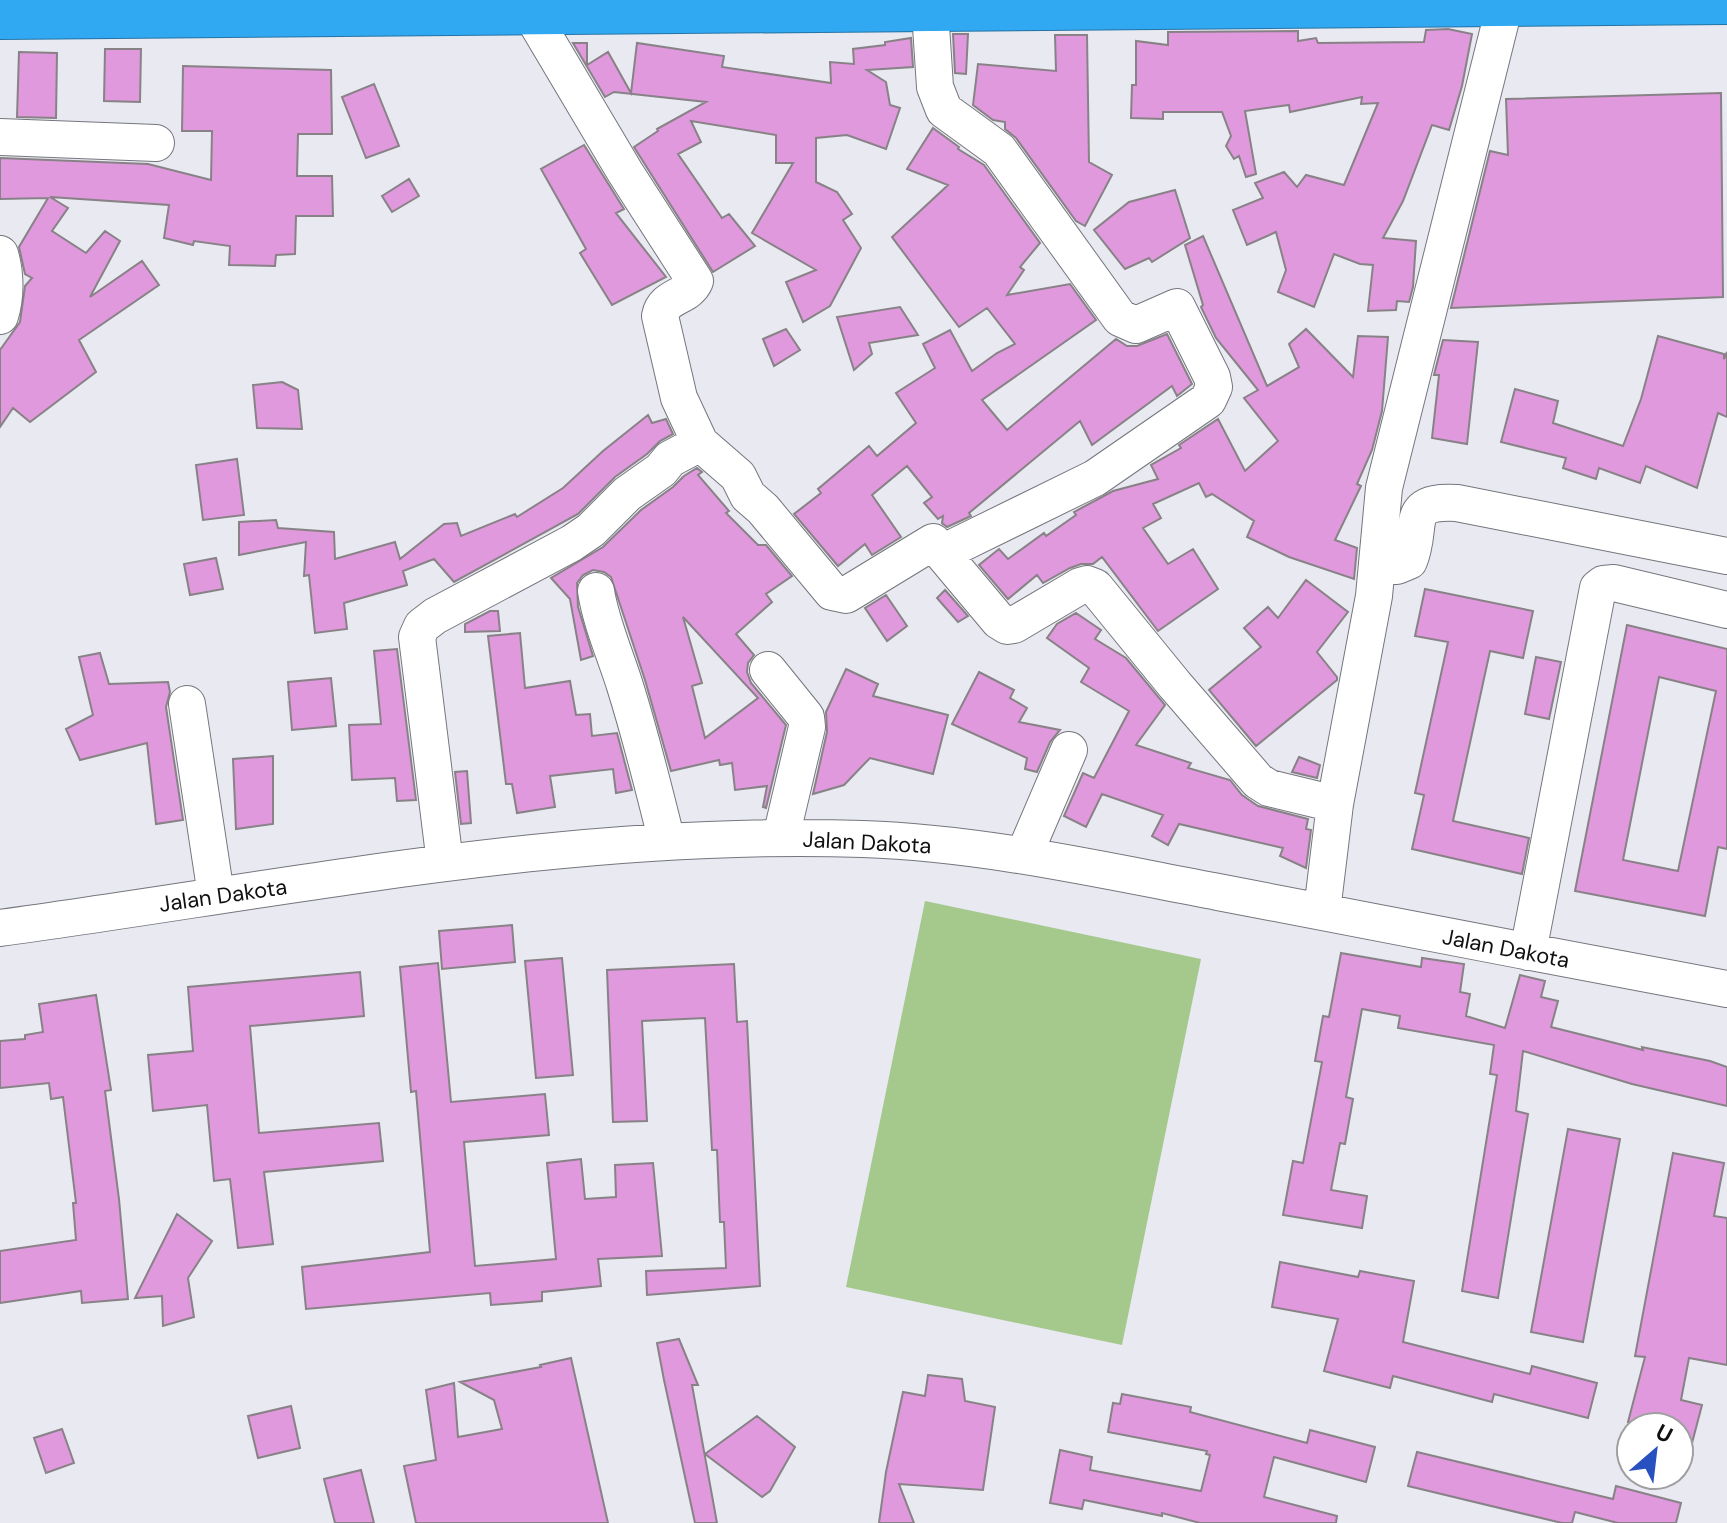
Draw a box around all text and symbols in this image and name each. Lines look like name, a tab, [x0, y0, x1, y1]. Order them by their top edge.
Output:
street label: Jalan Dakota	[802, 825, 932, 860]
street label: Jalan Dakota	[157, 872, 289, 919]
street label: Jalan Dakota	[1440, 922, 1572, 975]
north arrow	[1615, 1411, 1695, 1491]
text: U	[1651, 1417, 1678, 1450]

